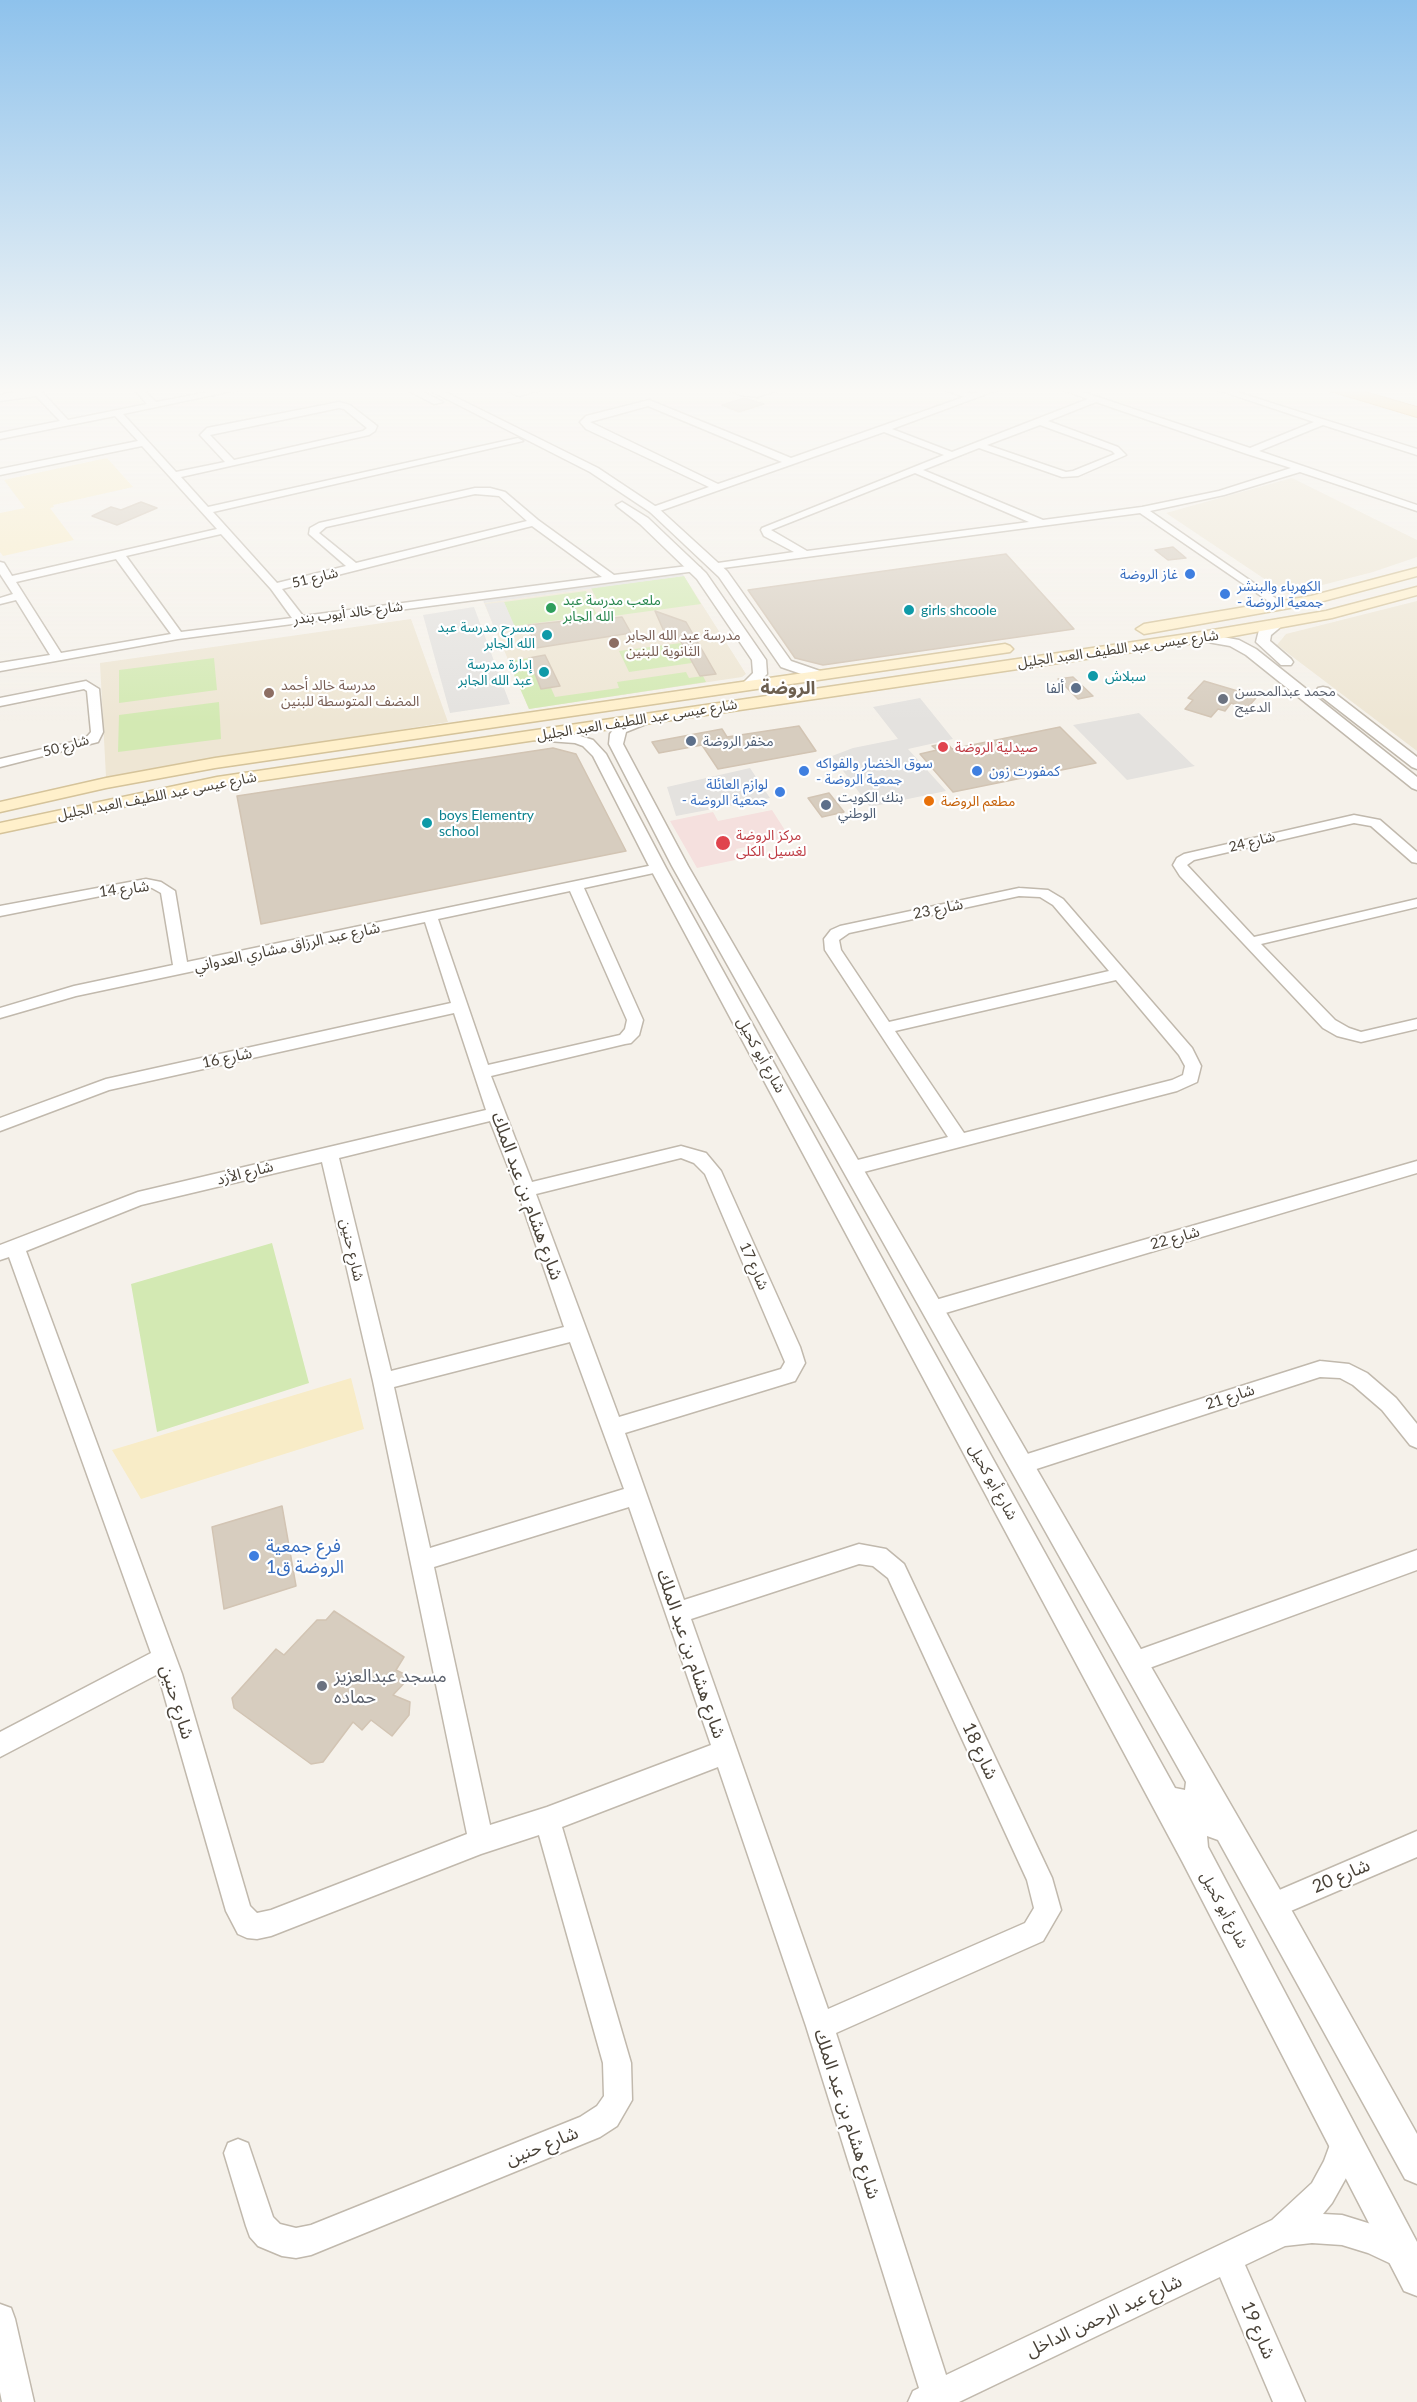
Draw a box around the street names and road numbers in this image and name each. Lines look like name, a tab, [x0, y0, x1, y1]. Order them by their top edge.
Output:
street label: شارع 51	[290, 564, 340, 592]
street label: شارع خالد أيوب بندر	[292, 598, 404, 628]
street label: شارع عيسى عبد اللطيف العبد الجليل	[1016, 627, 1220, 671]
street label: شارع عيسى عبد اللطيف العبد الجليل	[536, 696, 738, 744]
street label: شارع 50	[41, 731, 91, 761]
street label: شارع عيسى عبد اللطيف العبد الجليل	[56, 768, 258, 824]
street label: شارع 24	[1227, 828, 1277, 856]
street label: شارع 14	[98, 877, 150, 901]
street label: شارع 23	[911, 895, 965, 923]
street label: شارع عبد الرزاق مشاري العدواني	[192, 918, 382, 976]
street label: شارع أبو كحيل	[733, 1014, 789, 1096]
street label: شارع 16	[200, 1044, 254, 1072]
street label: شارع هشام بن عبد الملك	[487, 1109, 567, 1283]
street label: شارع الأزد	[215, 1157, 275, 1189]
street label: شارع حنين	[336, 1217, 368, 1283]
street label: شارع 22	[1148, 1222, 1202, 1254]
street label: شارع 17	[736, 1239, 772, 1293]
street label: شارع 21	[1203, 1381, 1257, 1413]
street label: شارع أبو كحيل	[965, 1441, 1021, 1523]
street label: شارع هشام بن عبد الملك	[652, 1567, 730, 1741]
street label: شارع حنين	[156, 1662, 198, 1742]
street label: شارع 18	[957, 1719, 1003, 1783]
street label: شارع 20	[1309, 1854, 1373, 1898]
street label: شارع أبو كحيل	[1196, 1869, 1252, 1951]
street label: شارع هشام بن عبد الملك	[809, 2026, 885, 2202]
street label: شارع حنين	[503, 2122, 581, 2170]
street label: شارع عبد الرحمن الداخل	[1022, 2270, 1186, 2362]
street label: شارع 19	[1236, 2298, 1280, 2362]

